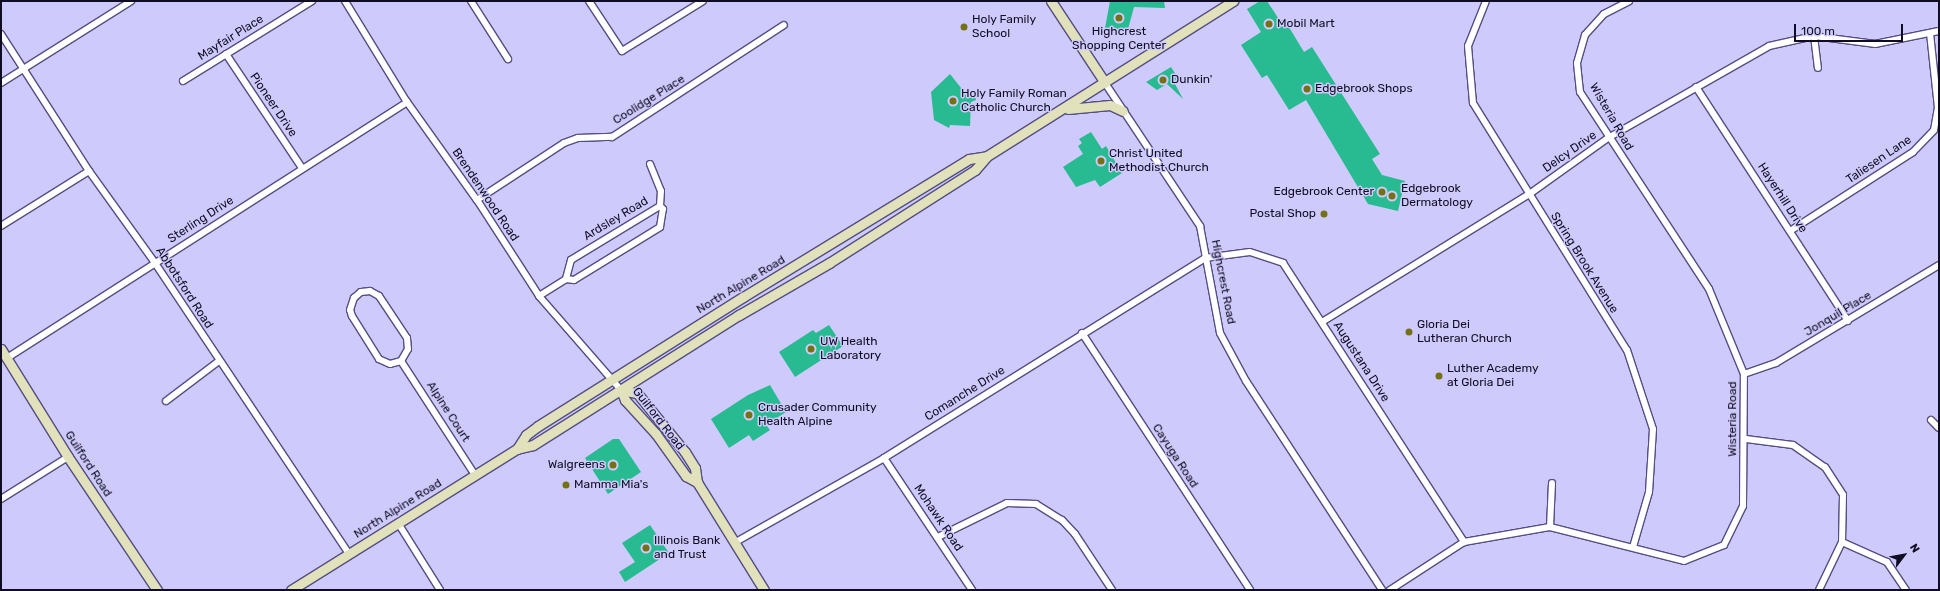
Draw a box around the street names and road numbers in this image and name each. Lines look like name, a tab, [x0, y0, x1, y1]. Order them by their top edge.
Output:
street label: Mayfair Place	[195, 12, 267, 64]
street label: Pioneer Drive	[246, 70, 300, 140]
street label: Coolidge Place	[610, 72, 688, 128]
street label: Wisteria Road	[1586, 81, 1636, 153]
street label: Delcy Drive	[1540, 128, 1600, 176]
street label: Taliesen Lane	[1844, 133, 1914, 187]
street label: Brendenwood Road	[448, 146, 522, 244]
street label: Hayerhill Drive	[1754, 160, 1810, 236]
street label: Sterling Drive	[165, 193, 237, 247]
street label: Ardsley Road	[581, 194, 651, 244]
street label: Spring Brook Avenue	[1547, 210, 1621, 316]
street label: Highcrest Road	[1208, 238, 1238, 326]
street label: Abbotsford Road	[152, 245, 216, 331]
street label: North Alpine Road	[694, 253, 788, 317]
street label: Jonquil Place	[1802, 288, 1874, 340]
street label: Augustana Drive	[1330, 319, 1392, 405]
street label: Comanche Drive	[922, 364, 1008, 424]
street label: Alpine Court	[423, 379, 473, 445]
street label: Wisteria Road	[1726, 381, 1740, 457]
street label: Guilford Road	[629, 385, 687, 453]
street label: Cayuga Road	[1149, 421, 1201, 491]
street label: Guilford Road	[61, 428, 115, 500]
street label: North Alpine Road	[351, 476, 445, 542]
street label: Mohawk Road	[910, 482, 966, 554]

